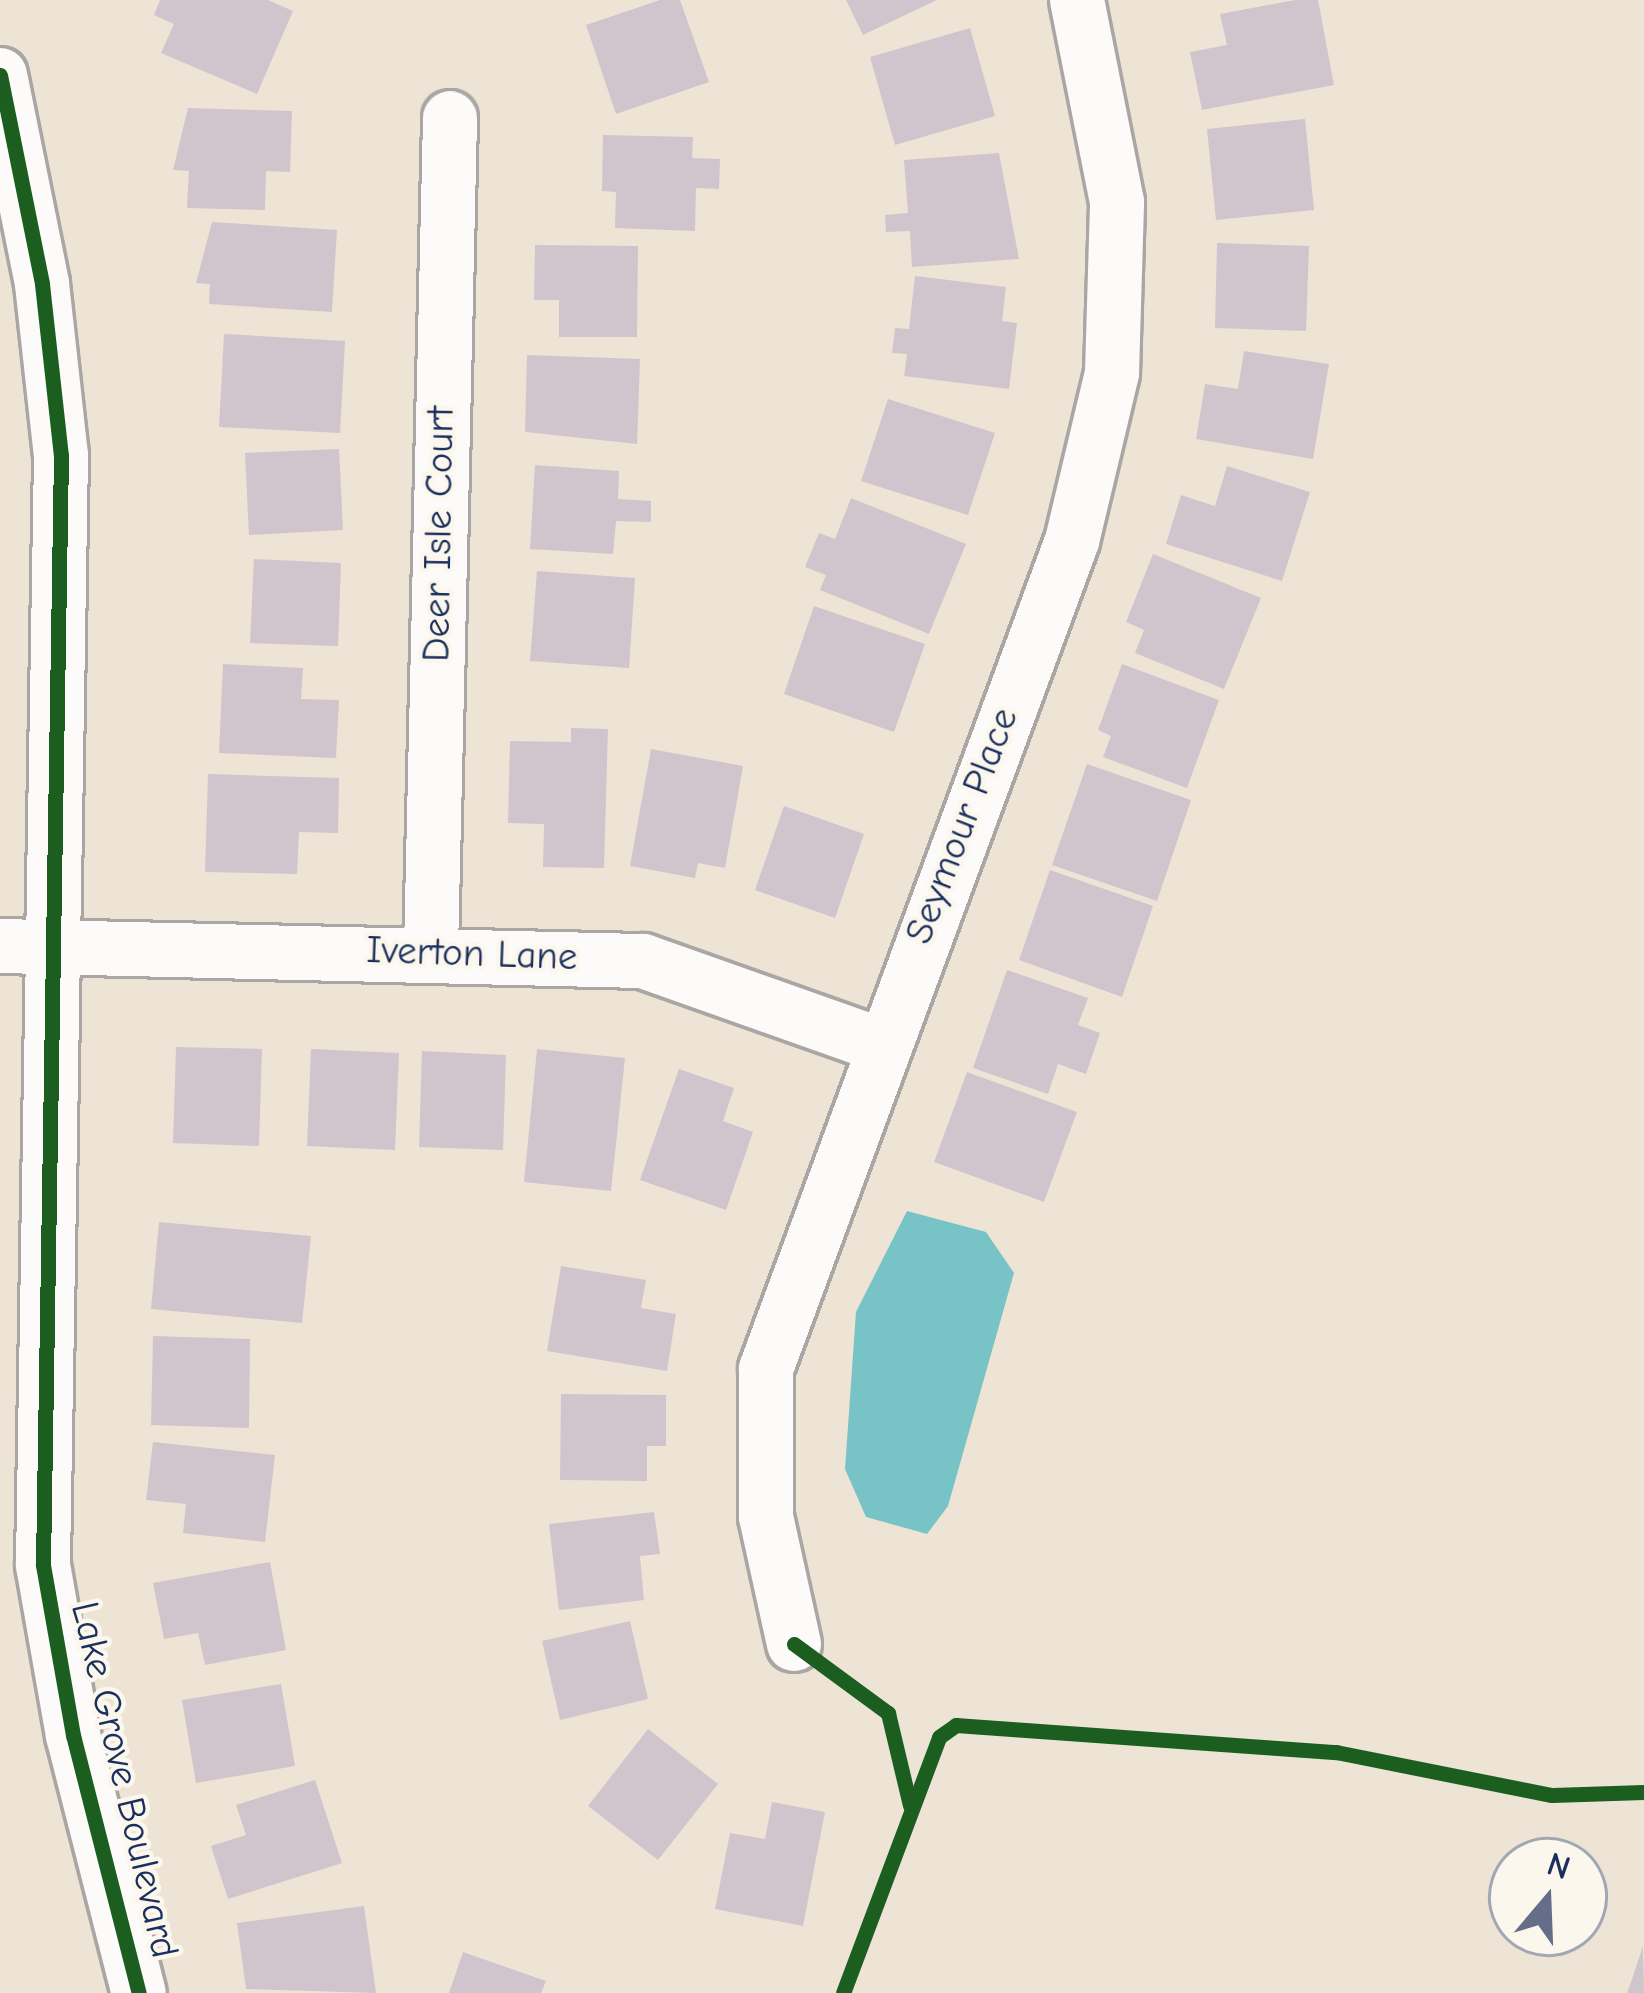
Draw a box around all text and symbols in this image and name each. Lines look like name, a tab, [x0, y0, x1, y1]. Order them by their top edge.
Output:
street label: Deer Isle Court	[413, 406, 465, 662]
street label: Seymour Place	[896, 702, 1028, 950]
street label: Iverton Lane	[366, 927, 578, 981]
street label: Lake Grove Boulevard	[60, 1597, 188, 1963]
north arrow	[1488, 1837, 1608, 1957]
text: N	[1542, 1844, 1575, 1887]

